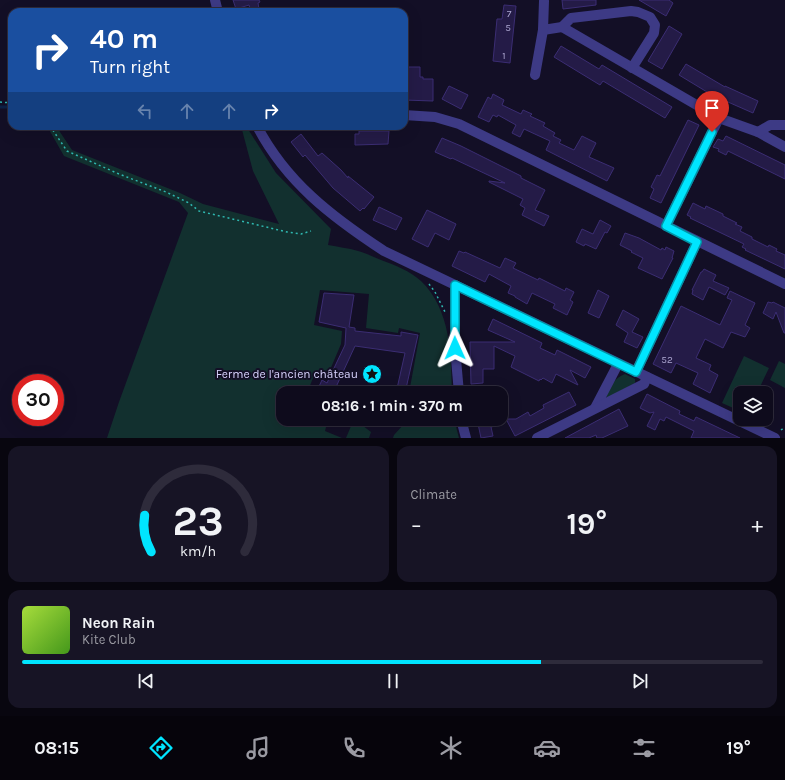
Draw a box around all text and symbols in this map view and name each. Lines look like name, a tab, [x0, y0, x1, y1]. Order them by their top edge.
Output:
house number: 7	[507, 8, 512, 20]
text: 40 m	[90, 22, 158, 55]
house number: 5	[505, 22, 511, 34]
icon: right	[24, 24, 76, 76]
house number: 1	[502, 50, 506, 62]
text: Turn right	[90, 56, 170, 78]
pin	[695, 91, 729, 132]
icon: arrive	[701, 97, 723, 119]
icon: left	[134, 100, 156, 122]
icon: ahead	[176, 100, 198, 122]
icon: ahead	[218, 100, 240, 122]
icon: right	[260, 100, 282, 122]
position arrow	[434, 327, 476, 369]
house number: 52	[661, 354, 673, 366]
place icon: Ferme de l'ancien château	[361, 363, 383, 385]
place label: Ferme de l'ancien château	[216, 367, 358, 381]
speed limit sign: 30	[12, 374, 64, 426]
map controls	[733, 386, 773, 426]
button: layers	[733, 386, 773, 426]
text: 08:16 · 1 min · 370 m	[321, 397, 463, 415]
text: Climate	[411, 487, 457, 502]
text: 23	[173, 497, 224, 545]
text: 19°	[566, 506, 607, 542]
text: −	[411, 512, 422, 538]
text: +	[751, 512, 763, 538]
text: km/h	[180, 543, 216, 560]
text: Neon Rain	[82, 614, 155, 632]
text: Kite Club	[82, 632, 136, 647]
icon: previous	[135, 670, 157, 692]
icon: pause	[382, 670, 404, 692]
icon: next	[629, 670, 651, 692]
icon: directions	[147, 734, 175, 762]
icon: music	[244, 734, 272, 762]
icon: phone	[340, 734, 368, 762]
icon: climate	[437, 734, 465, 762]
icon: car	[533, 734, 561, 762]
icon: filters	[630, 734, 658, 762]
text: 08:15	[34, 737, 79, 759]
text: 19°	[726, 737, 751, 759]

